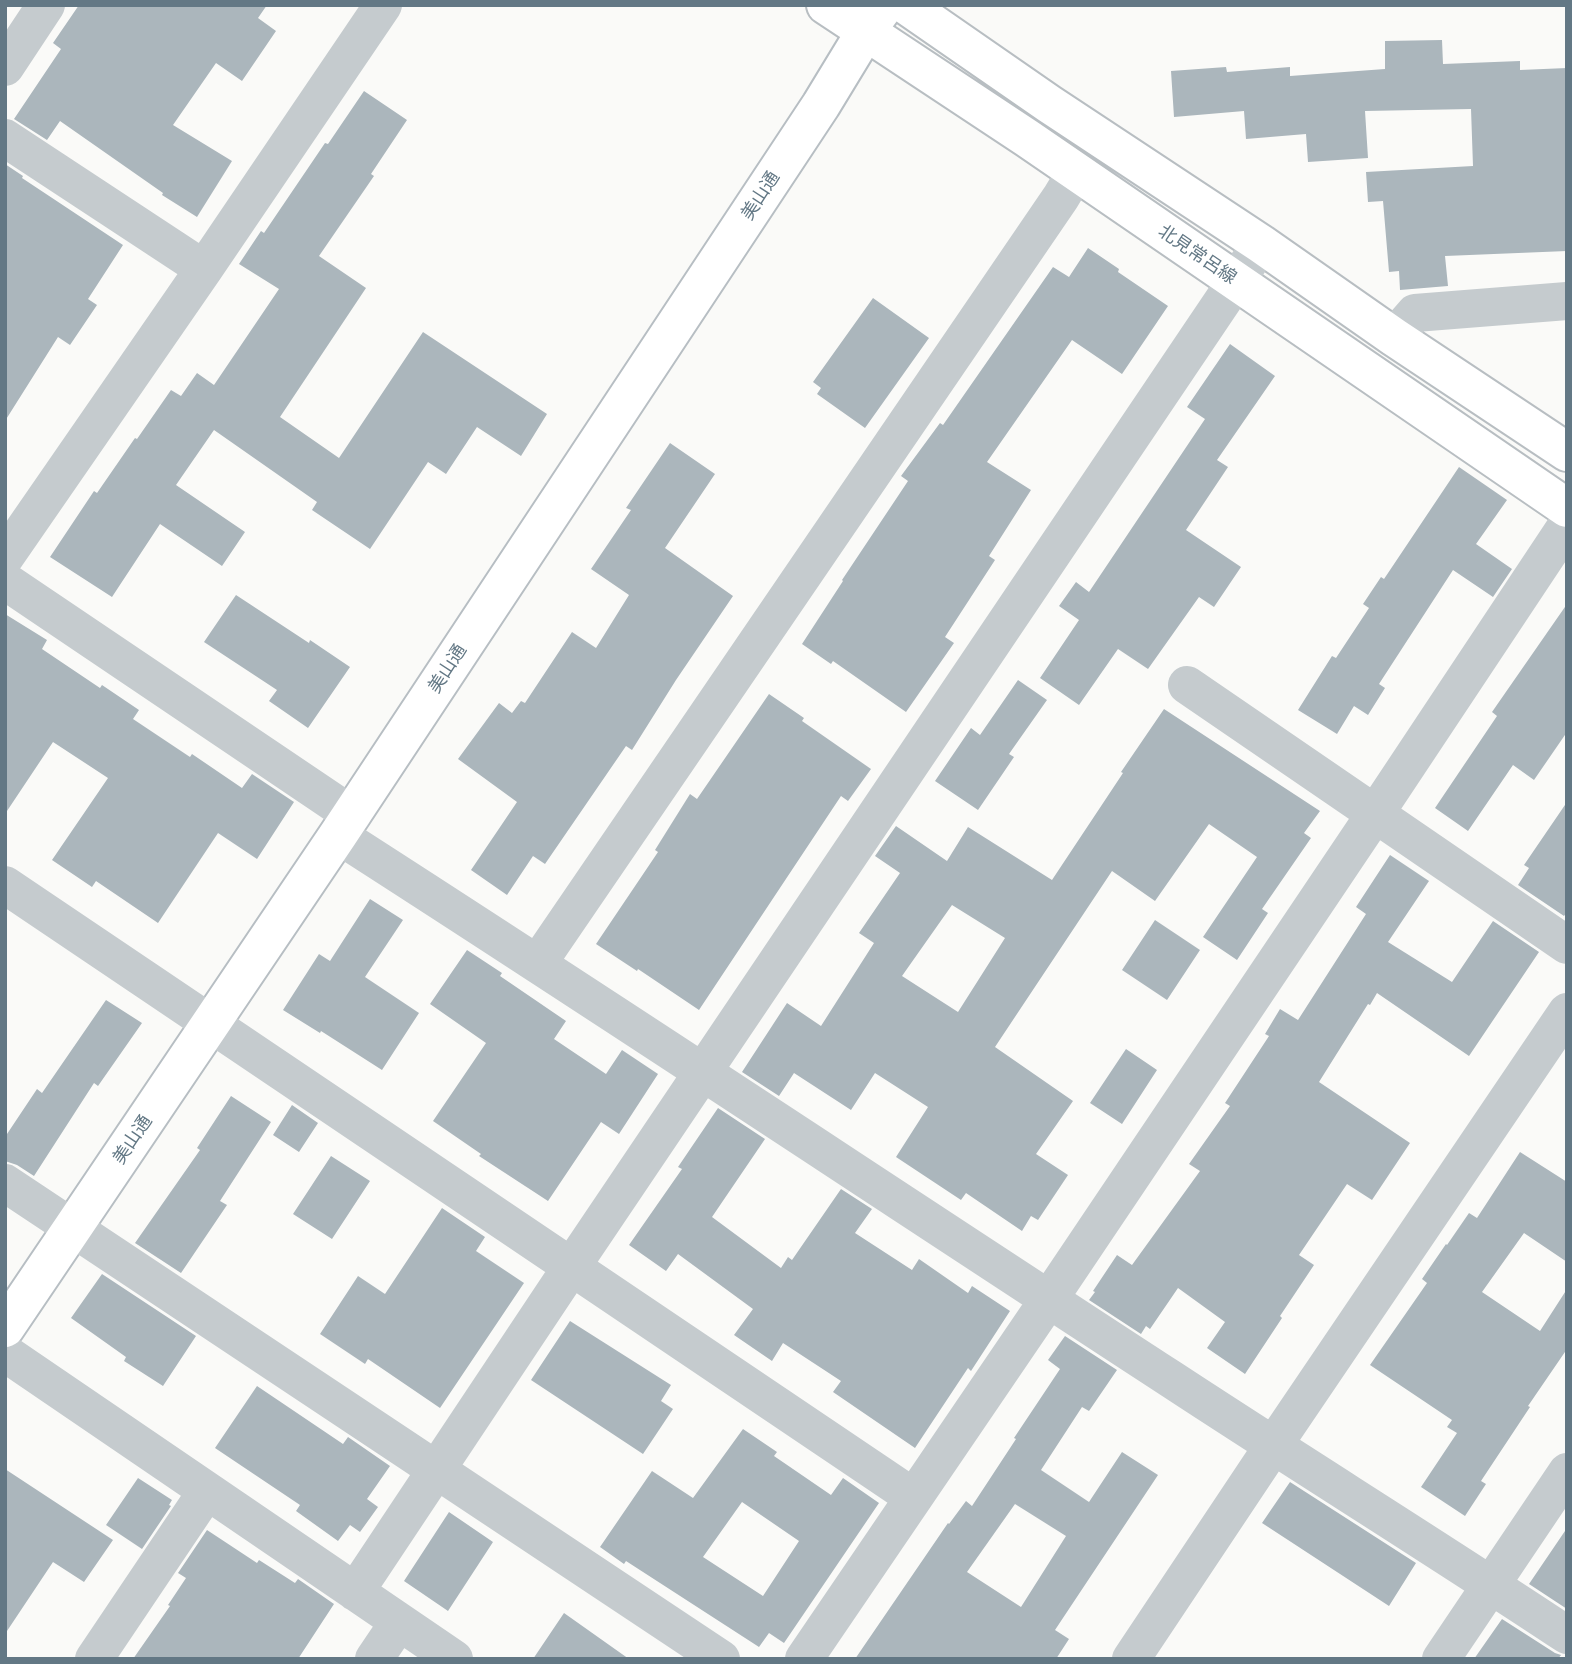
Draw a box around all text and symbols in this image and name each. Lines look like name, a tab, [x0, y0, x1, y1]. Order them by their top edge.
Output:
street label: 美山通	[737, 167, 785, 225]
street label: 北見常呂線	[1154, 221, 1240, 289]
street label: 美山通	[424, 640, 472, 698]
street label: 美山通	[109, 1112, 157, 1168]

